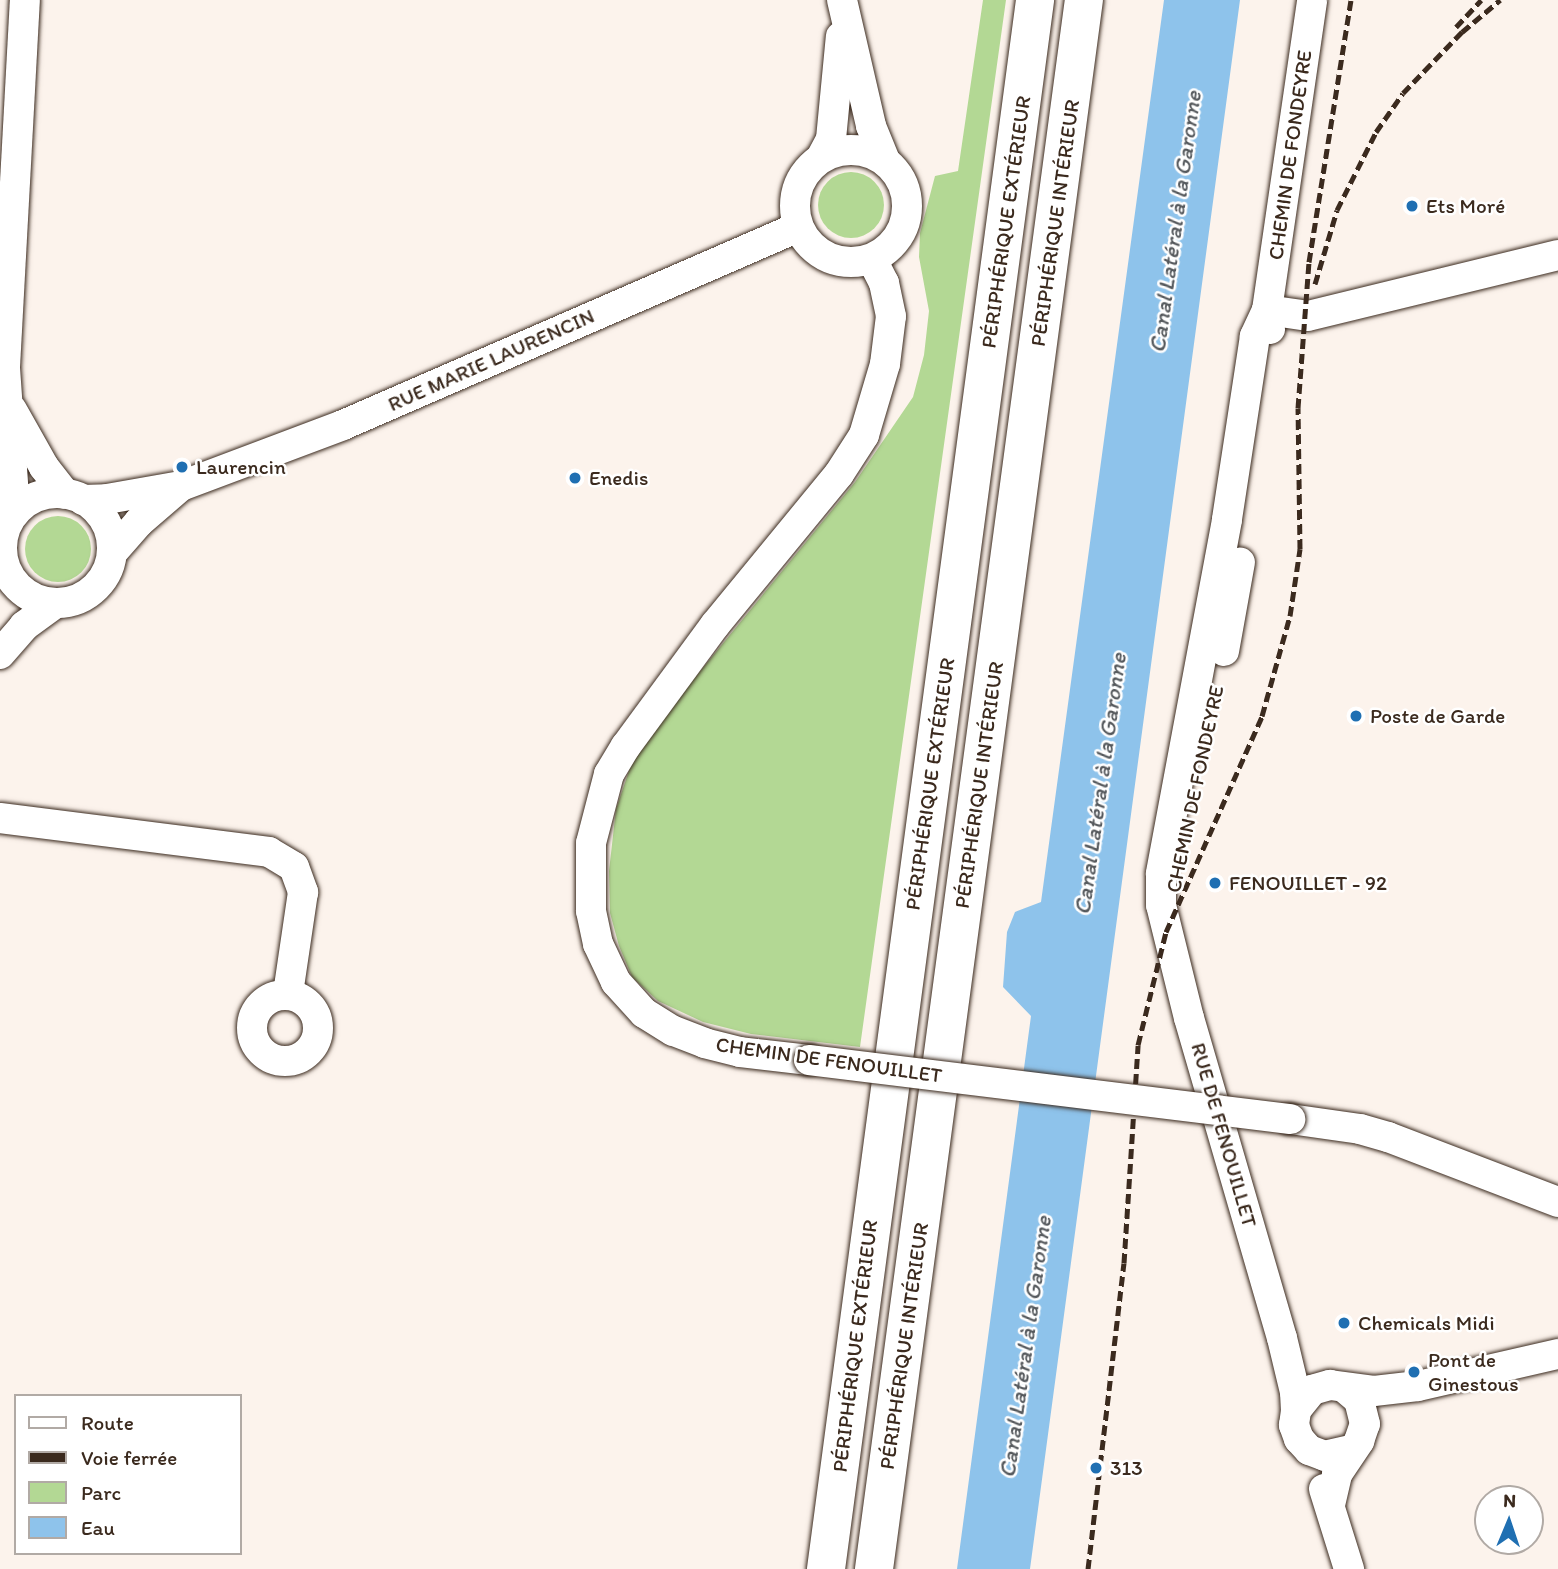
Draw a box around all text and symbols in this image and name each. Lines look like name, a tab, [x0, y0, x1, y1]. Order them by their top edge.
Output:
street label: CHEMIN DE FONDEYRE	[1263, 48, 1317, 262]
water label: Canal Latéral à la Garonne	[1143, 90, 1207, 354]
street label: PÉRIPHÉRIQUE EXTÉRIEUR	[976, 96, 1036, 348]
street label: PÉRIPHÉRIQUE INTÉRIEUR	[1025, 98, 1085, 348]
place label: Ets Moré	[1426, 193, 1505, 219]
marker: Ets Moré	[1404, 198, 1420, 214]
street label: RUE MARIE LAURENCIN	[385, 304, 597, 416]
place label: Laurencin	[196, 454, 286, 480]
marker: Laurencin	[174, 459, 190, 475]
place label: Enedis	[589, 465, 648, 491]
marker: Enedis	[567, 470, 583, 486]
water label: Canal Latéral à la Garonne	[1068, 652, 1132, 916]
street label: PÉRIPHÉRIQUE EXTÉRIEUR	[900, 658, 960, 910]
street label: PÉRIPHÉRIQUE INTÉRIEUR	[949, 660, 1009, 910]
street label: CHEMIN DE FONDEYRE	[1161, 682, 1229, 896]
place label: Poste de Garde	[1370, 703, 1505, 729]
marker: Poste de Garde	[1348, 708, 1364, 724]
place label: FENOUILLET - 92	[1229, 870, 1387, 896]
marker: FENOUILLET - 92	[1207, 875, 1223, 891]
street label: CHEMIN DE FENOUILLET	[714, 1032, 944, 1088]
street label: RUE DE FENOUILLET	[1185, 1039, 1263, 1231]
water label: Canal Latéral à la Garonne	[993, 1215, 1057, 1479]
street label: PÉRIPHÉRIQUE EXTÉRIEUR	[827, 1220, 883, 1472]
street label: PÉRIPHÉRIQUE INTÉRIEUR	[874, 1221, 934, 1471]
place label: Chemicals Midi	[1358, 1310, 1495, 1336]
marker: Chemicals Midi	[1336, 1315, 1352, 1331]
place label: Pont de Ginestous	[1428, 1347, 1519, 1397]
marker: Pont de Ginestous	[1406, 1364, 1422, 1380]
legend	[14, 1394, 242, 1555]
text: Route	[81, 1410, 134, 1435]
text: Voie ferrée	[81, 1445, 177, 1470]
place label: 313	[1110, 1455, 1143, 1481]
marker: 313	[1088, 1460, 1104, 1476]
text: Parc	[81, 1480, 121, 1505]
north arrow	[1474, 1485, 1544, 1555]
text: N	[1503, 1489, 1516, 1512]
text: Eau	[81, 1515, 115, 1540]

